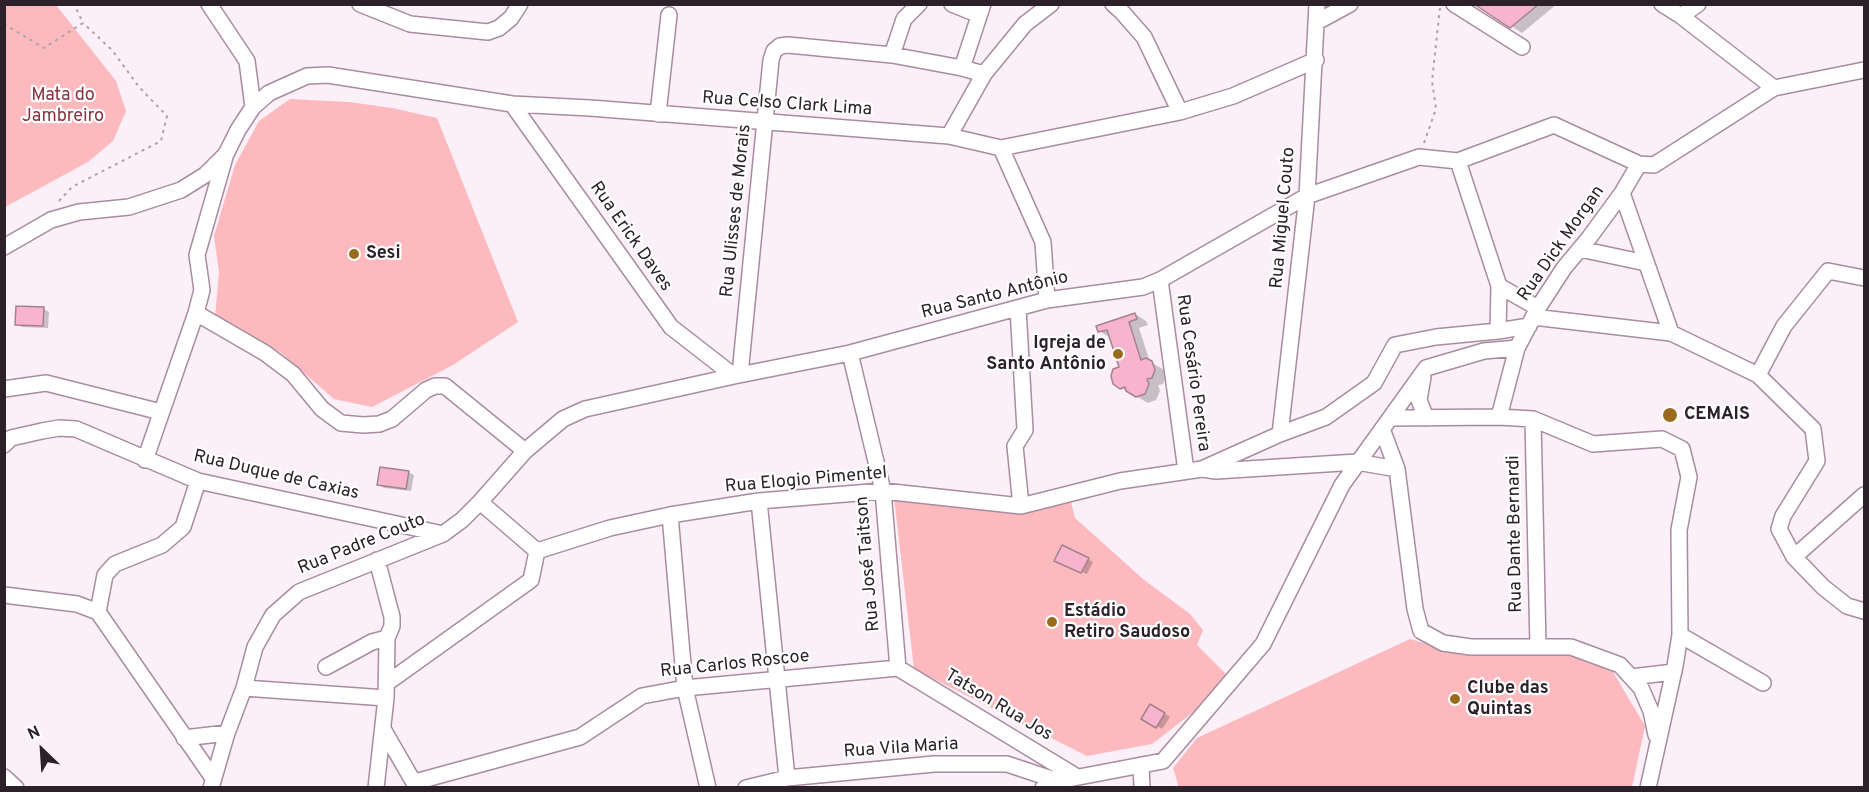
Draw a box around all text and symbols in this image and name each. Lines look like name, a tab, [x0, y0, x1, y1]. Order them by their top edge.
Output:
park label: Mata do Jambreiro	[22, 85, 104, 128]
street label: Rua Celso Clark Lima	[701, 88, 873, 122]
street label: Rua Ulisses de Morais	[717, 123, 757, 299]
street label: Rua Miguel Couto	[1267, 146, 1301, 290]
street label: Rua Erick Daves	[584, 178, 676, 296]
street label: Rua Dick Morgan	[1514, 182, 1610, 306]
place label: Sesi	[366, 243, 401, 265]
marker: Sesi	[347, 247, 361, 261]
street label: Rua Santo Antônio	[919, 267, 1071, 325]
street label: Rua Cesário Pereira	[1170, 293, 1214, 453]
place label: Igreja de Santo Antônio	[986, 333, 1106, 376]
marker: Igreja de Santo Antônio	[1111, 347, 1125, 361]
place label: CEMAIS	[1684, 404, 1750, 426]
marker: CEMAIS	[1661, 406, 1679, 424]
street label: Rua Duque de Caxias	[191, 446, 361, 506]
street label: Rua Dante Bernardi	[1504, 455, 1528, 613]
street label: Rua Elogio Pimentel	[724, 463, 888, 499]
street label: Rua José Taitson	[852, 495, 886, 633]
street label: Rua Padre Couto	[295, 510, 429, 580]
place label: Estádio Retiro Saudoso	[1064, 601, 1190, 644]
marker: Estádio Retiro Saudoso	[1045, 615, 1059, 629]
street label: Rua Carlos Roscoe	[659, 646, 811, 684]
street label: Tatson Rua Jos	[940, 665, 1056, 747]
place label: Clube das Quintas	[1467, 678, 1549, 720]
marker: Clube das Quintas	[1448, 692, 1462, 706]
north arrow	[12, 720, 72, 780]
text: N	[25, 722, 44, 745]
street label: Rua Vila Maria	[843, 734, 959, 764]

